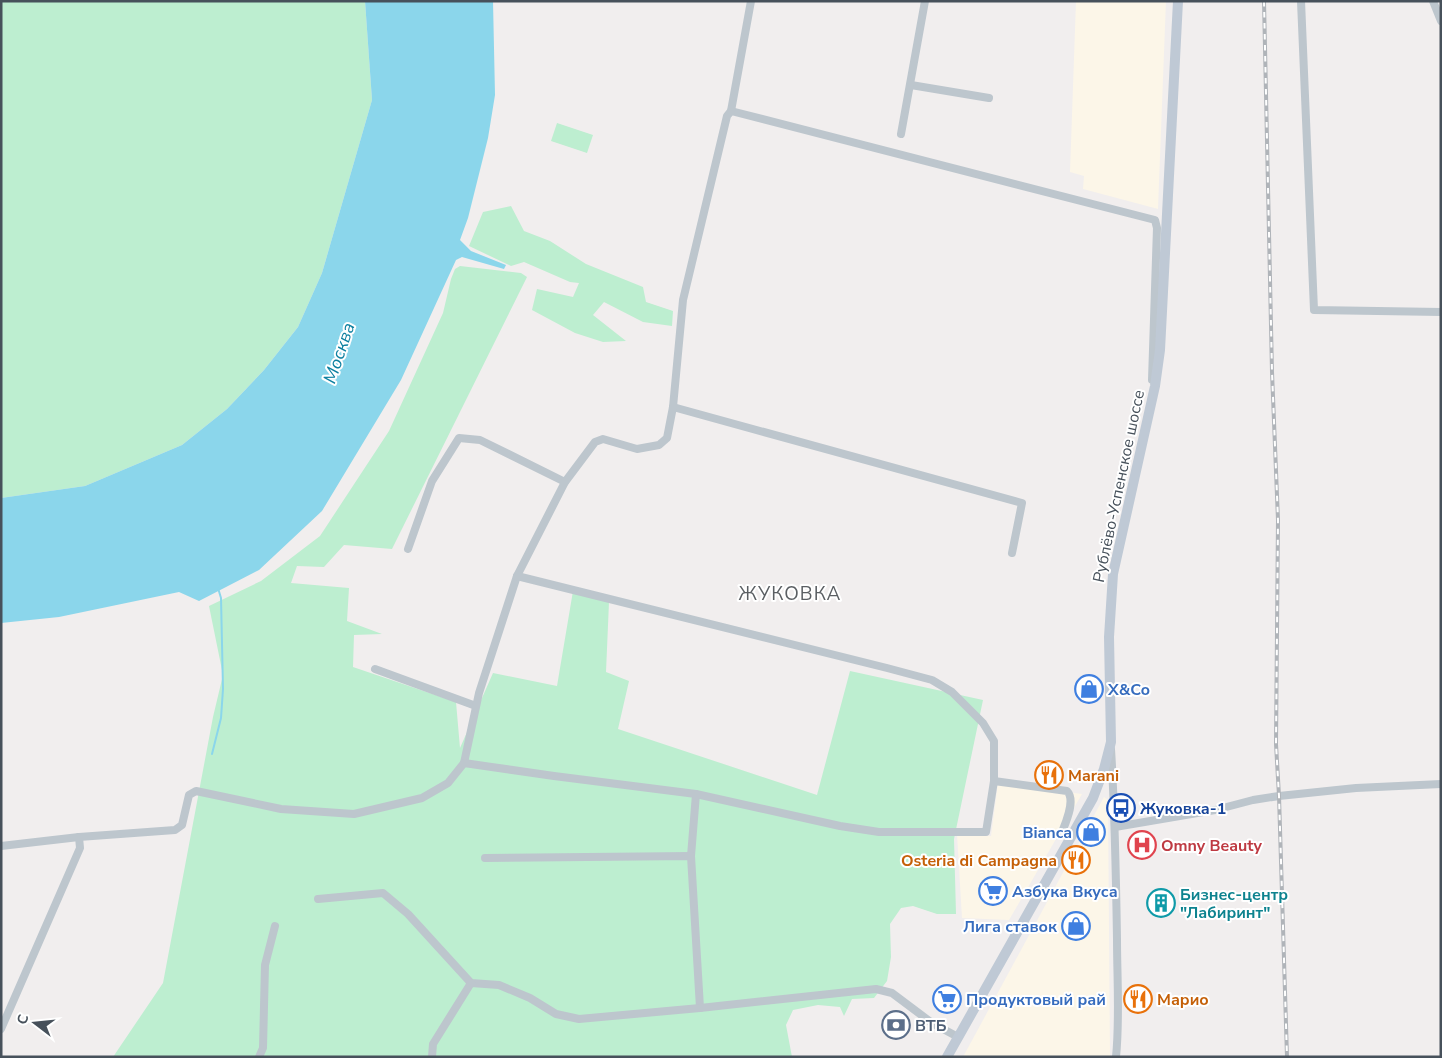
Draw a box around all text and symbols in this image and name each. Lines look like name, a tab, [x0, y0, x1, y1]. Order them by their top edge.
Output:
water label: Москва	[317, 319, 361, 387]
street label: Рублёво-Успенское шоссе	[1088, 388, 1150, 584]
district label: ЖУКОВКА	[739, 581, 841, 607]
shop icon: X&Co	[1074, 674, 1104, 704]
place label: X&Co	[1107, 679, 1150, 701]
restaurant icon: Marani	[1034, 760, 1064, 790]
place label: Marani	[1068, 765, 1119, 787]
bus stop icon: Жуковка-1	[1106, 793, 1136, 823]
place label: Жуковка-1	[1140, 798, 1226, 820]
shop icon: Bianca	[1076, 817, 1106, 847]
place label: Bianca	[1023, 822, 1072, 844]
hospital icon: Omny Beauty	[1127, 830, 1157, 860]
place label: Omny Beauty	[1161, 835, 1263, 857]
restaurant icon: Osteria di Campagna	[1061, 845, 1091, 875]
place label: Osteria di Campagna	[901, 850, 1057, 872]
supermarket icon: Азбука Вкуса	[978, 876, 1008, 906]
place label: Азбука Вкуса	[1012, 881, 1118, 903]
place label: Бизнес-центр "Лабиринт"	[1180, 884, 1288, 924]
building icon: Бизнес-центр "Лабиринт"	[1146, 888, 1176, 918]
shop icon: Лига ставок	[1061, 911, 1091, 941]
place label: Лига ставок	[963, 916, 1058, 938]
supermarket icon: Продуктовый рай	[932, 984, 962, 1014]
restaurant icon: Марио	[1123, 984, 1153, 1014]
place label: Продуктовый рай	[966, 989, 1106, 1011]
place label: Марио	[1157, 989, 1209, 1011]
north arrow	[10, 998, 60, 1048]
bank icon: ВТБ	[881, 1010, 911, 1040]
text: С	[13, 1012, 34, 1027]
place label: ВТБ	[915, 1015, 947, 1037]

